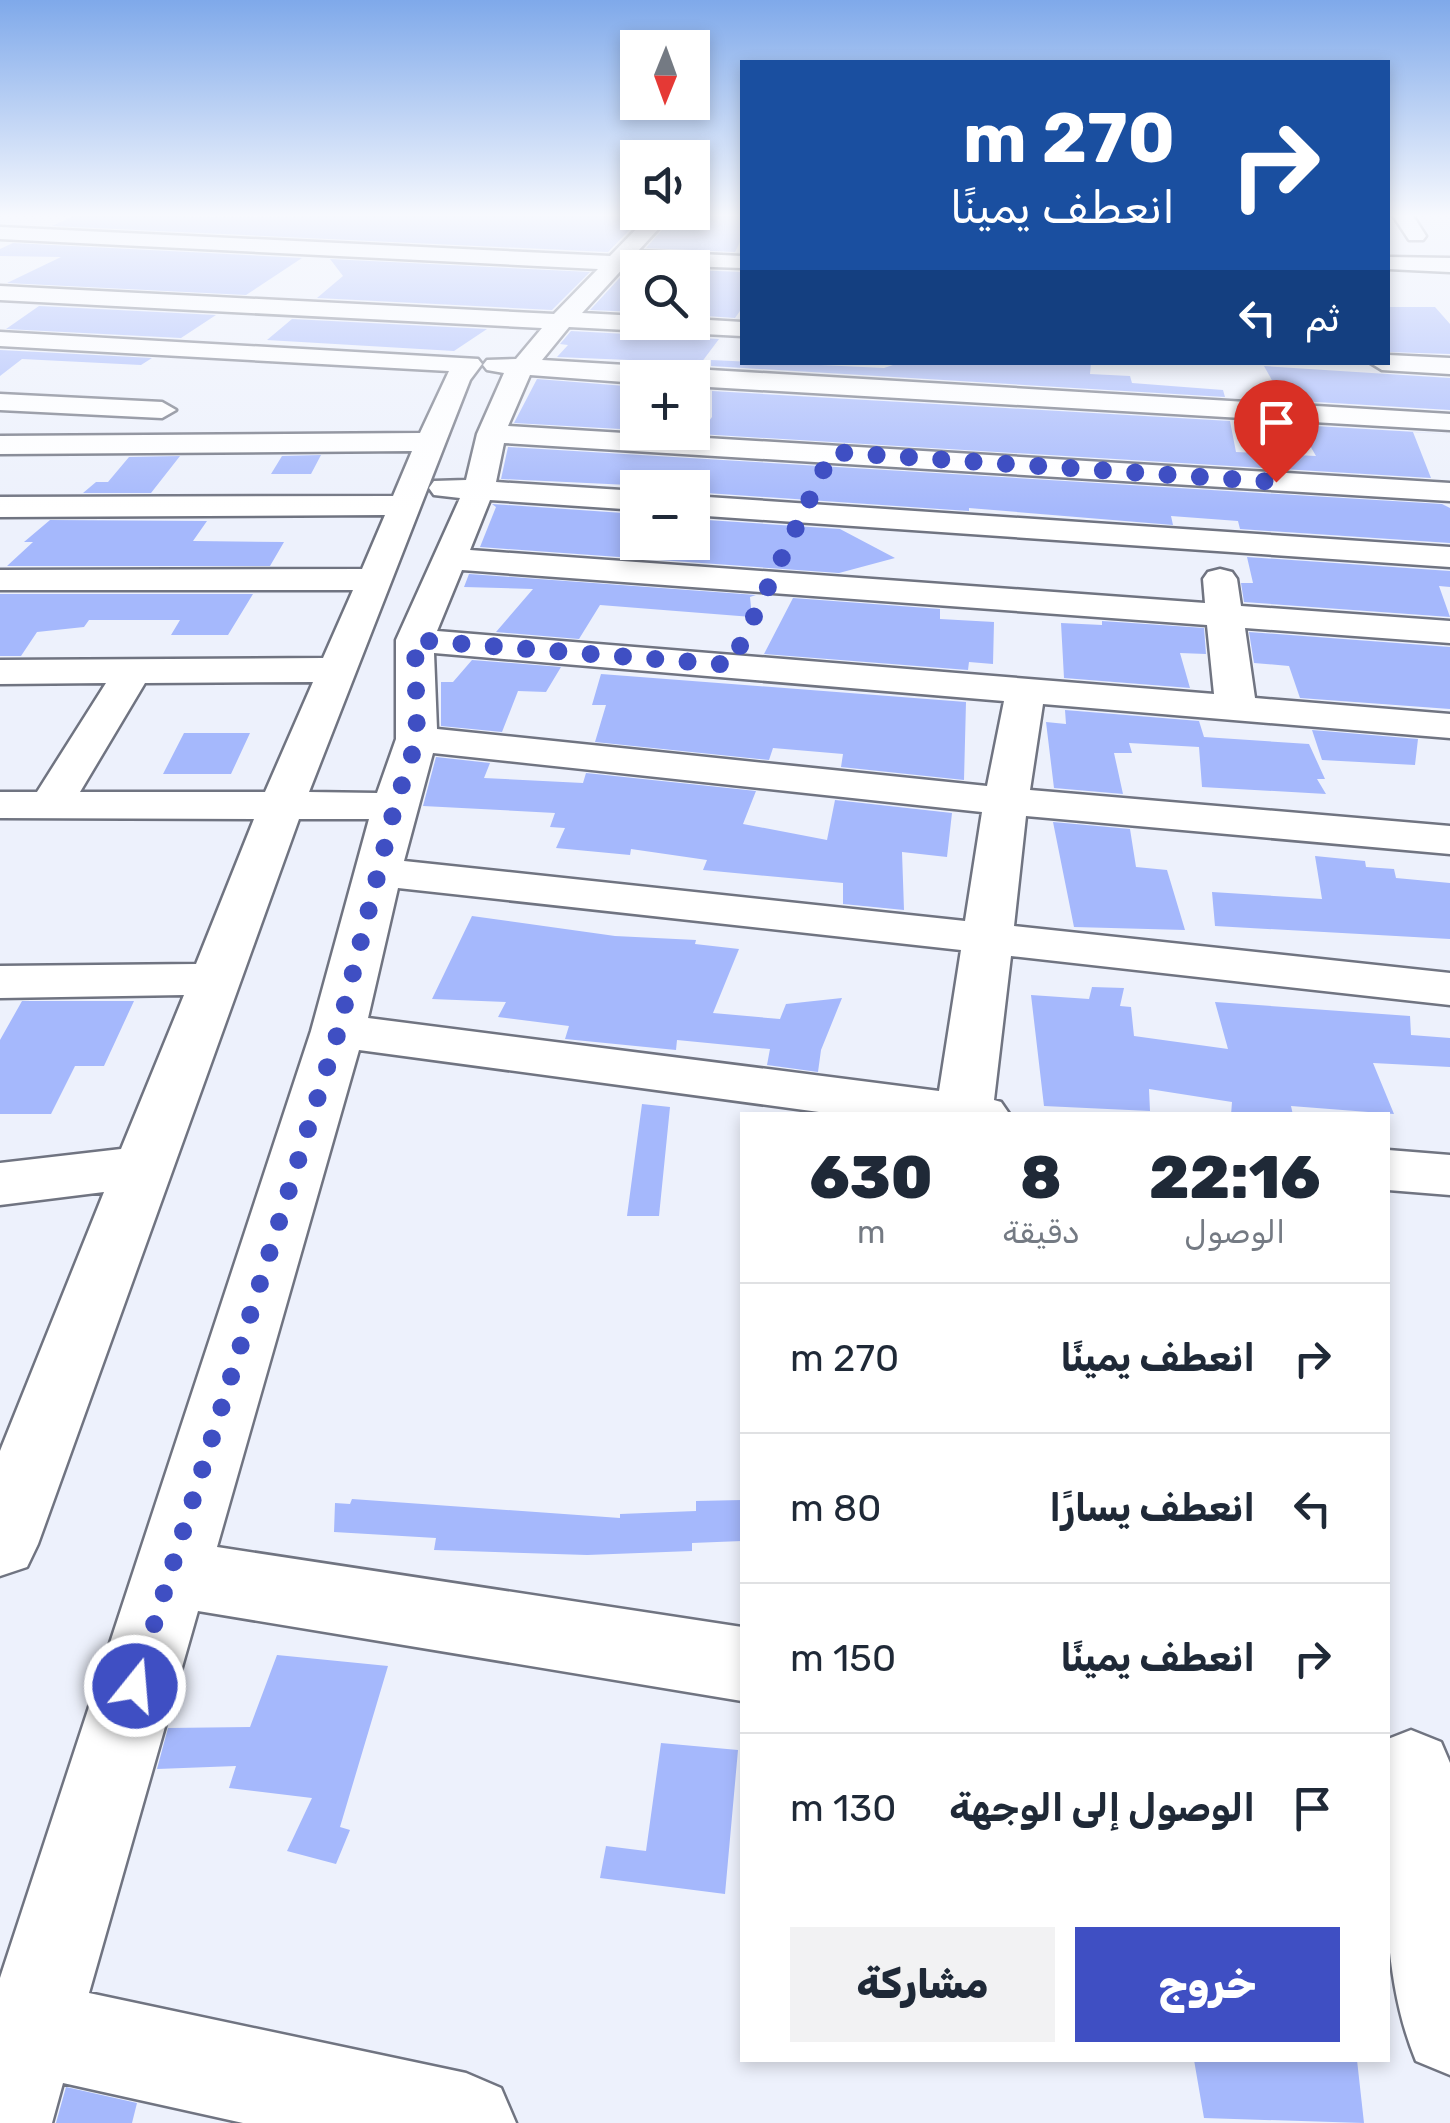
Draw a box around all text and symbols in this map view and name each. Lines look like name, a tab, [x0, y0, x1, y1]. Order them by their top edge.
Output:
north arrow	[620, 30, 710, 120]
map controls	[620, 30, 710, 560]
text: 270 m	[963, 97, 1175, 180]
icon: right	[1210, 100, 1340, 230]
button: sound	[620, 140, 710, 230]
text: انعطف يمينًا	[950, 181, 1175, 234]
button: search	[620, 250, 710, 340]
icon: left	[1230, 290, 1285, 345]
text: ثم	[1305, 295, 1340, 341]
button: +	[620, 360, 710, 450]
pin	[1234, 380, 1319, 483]
icon: arrive	[1249, 395, 1304, 450]
button: −	[620, 470, 710, 560]
text: 630	[809, 1142, 933, 1213]
text: 8	[1020, 1142, 1062, 1213]
text: 22:16	[1149, 1142, 1321, 1213]
text: m	[857, 1213, 885, 1251]
text: دقيقة	[1002, 1213, 1080, 1251]
text: الوصول	[1184, 1213, 1285, 1251]
icon: right	[1285, 1331, 1340, 1386]
text: 270 m	[790, 1335, 899, 1381]
text: انعطف يمينًا	[1060, 1335, 1255, 1381]
icon: left	[1285, 1481, 1340, 1536]
text: 80 m	[790, 1485, 881, 1531]
text: انعطف يسارًا	[1049, 1485, 1255, 1531]
icon: right	[1285, 1631, 1340, 1686]
position arrow	[83, 1634, 187, 1738]
text: 150 m	[790, 1635, 896, 1681]
text: انعطف يمينًا	[1060, 1635, 1255, 1681]
icon: arrive	[1285, 1781, 1340, 1836]
text: 130 m	[790, 1785, 896, 1831]
text: الوصول إلى الوجهة	[949, 1785, 1255, 1831]
button: مشاركة	[790, 1927, 1055, 2042]
button: خروج	[1075, 1927, 1340, 2042]

